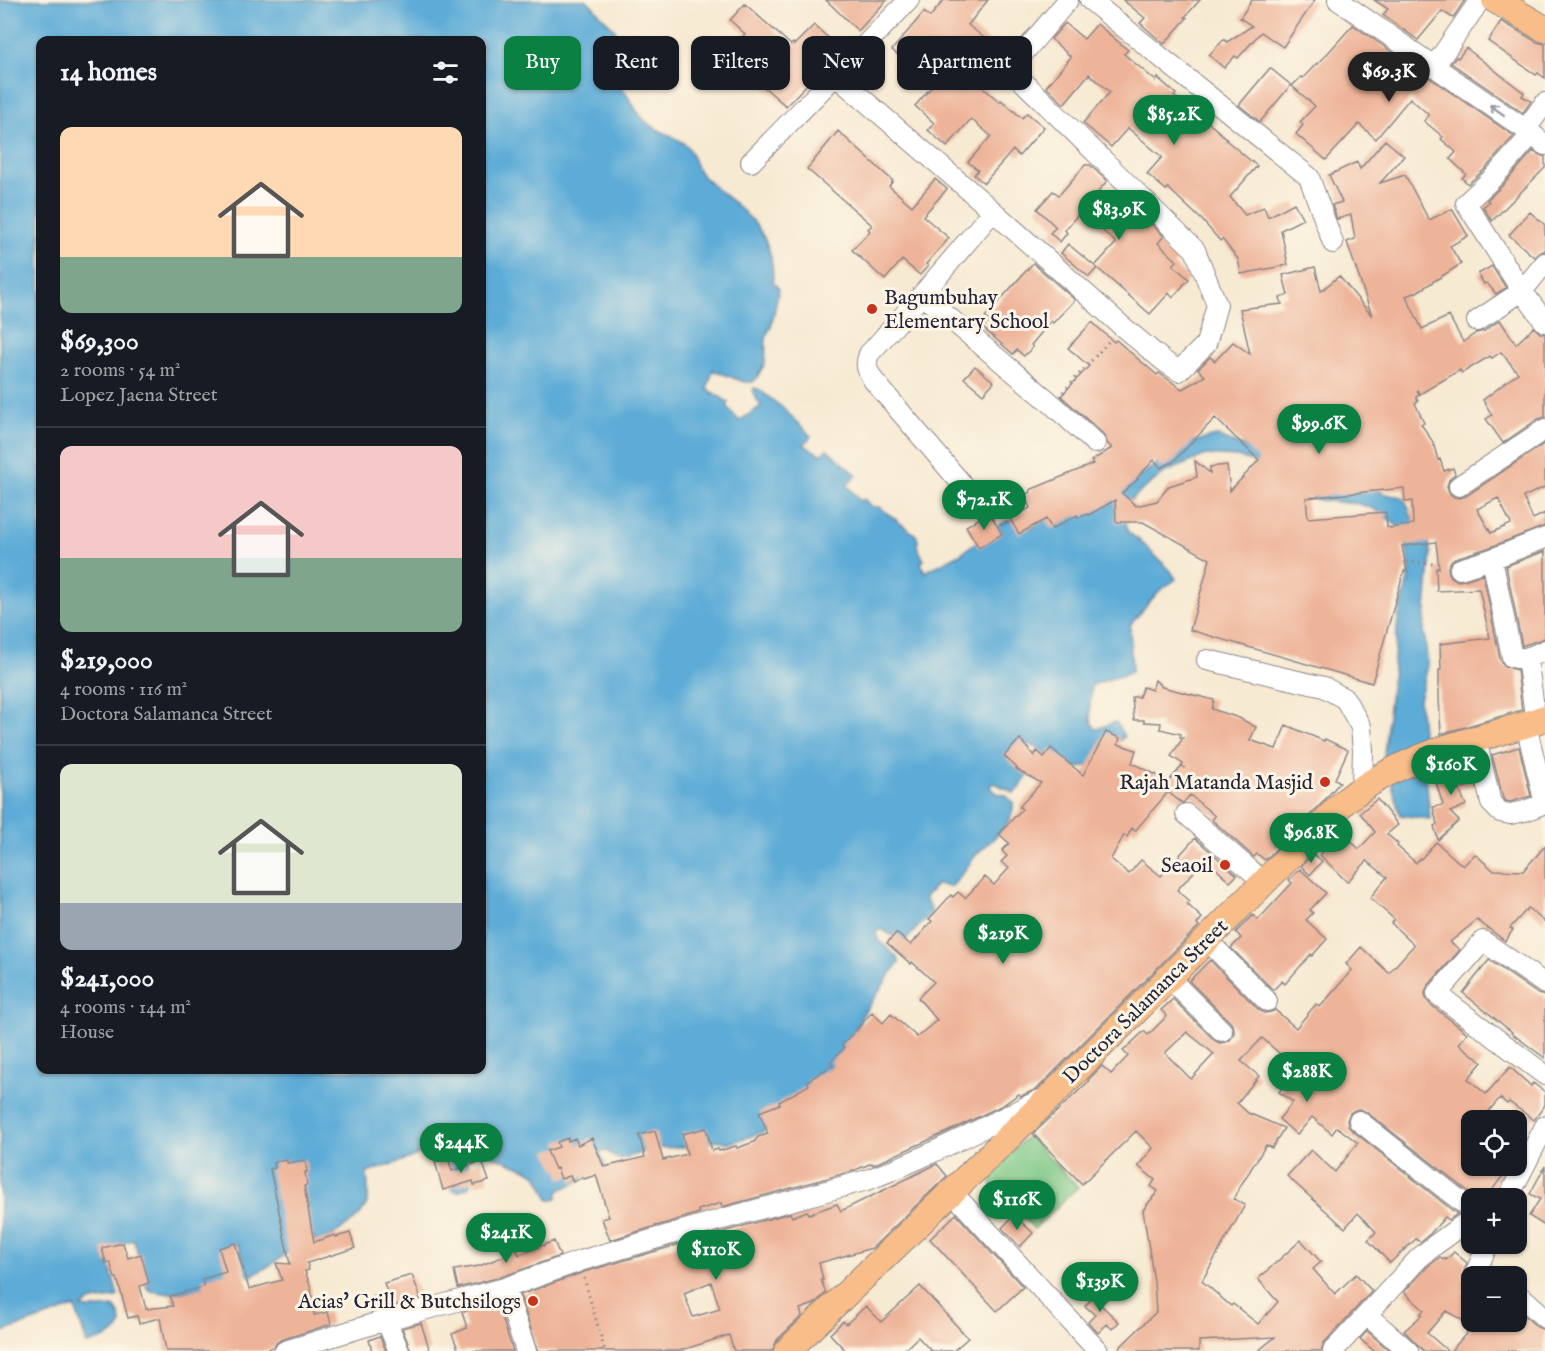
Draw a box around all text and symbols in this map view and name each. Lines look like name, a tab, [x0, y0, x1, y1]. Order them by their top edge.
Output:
chip: Buy	[504, 36, 581, 90]
chip: Rent	[593, 36, 679, 90]
chip: Filters	[691, 36, 790, 90]
chip: New	[802, 36, 885, 90]
chip: Apartment	[897, 36, 1032, 90]
pin: $69.3K	[1340, 52, 1438, 103]
text: 14 homes	[60, 56, 157, 89]
icon: filters	[429, 56, 462, 89]
text: $69.3K	[1362, 59, 1416, 84]
pin: $85.2K	[1125, 95, 1223, 146]
text: $85.2K	[1147, 102, 1201, 127]
one-way arrow	[1489, 104, 1506, 117]
icon: home	[207, 166, 315, 274]
pin: $83.9K	[1070, 190, 1168, 241]
text: $83.9K	[1092, 197, 1146, 222]
place label: Bagumbuhay Elementary School	[884, 285, 1049, 336]
marker: Bagumbuhay Elementary School	[865, 302, 879, 316]
text: $69,300	[60, 325, 139, 358]
text: 2 rooms · 54 m²	[60, 358, 181, 383]
text: Lopez Jaena Street	[60, 383, 218, 408]
pin: $99.6K	[1270, 404, 1368, 455]
text: $99.6K	[1291, 411, 1347, 436]
pin: $72.1K	[935, 480, 1033, 531]
icon: home	[207, 485, 315, 593]
text: $72.1K	[956, 487, 1012, 512]
text: $219,000	[60, 644, 153, 677]
text: 4 rooms · 116 m²	[60, 677, 187, 702]
text: Doctora Salamanca Street	[60, 702, 272, 727]
pin: $160K	[1409, 745, 1493, 796]
text: $160K	[1425, 752, 1477, 777]
place label: Rajah Matanda Masjid	[1119, 770, 1314, 797]
marker: Rajah Matanda Masjid	[1318, 775, 1332, 789]
icon: home	[207, 803, 315, 911]
pin: $96.8K	[1262, 813, 1360, 864]
text: $96.8K	[1284, 820, 1338, 845]
place label: Seaoil	[1161, 853, 1213, 880]
marker: Seaoil	[1218, 858, 1232, 872]
pin: $219K	[961, 914, 1045, 965]
street label: Doctora Salamanca Street	[1058, 914, 1234, 1090]
text: $219K	[977, 921, 1029, 946]
text: $241,000	[60, 962, 154, 995]
text: 4 rooms · 144 m²	[60, 995, 191, 1020]
text: House	[60, 1020, 114, 1045]
pin: $288K	[1265, 1052, 1349, 1103]
text: $288K	[1282, 1059, 1332, 1084]
map controls	[1461, 1110, 1527, 1332]
button: locate	[1461, 1110, 1527, 1176]
pin: $244K	[419, 1123, 503, 1174]
text: $244K	[434, 1130, 488, 1155]
pin: $116K	[975, 1180, 1059, 1231]
text: $116K	[993, 1187, 1041, 1212]
button: +	[1461, 1188, 1527, 1254]
pin: $241K	[464, 1213, 548, 1264]
text: $241K	[480, 1220, 532, 1245]
pin: $110K	[674, 1230, 758, 1281]
text: $110K	[691, 1237, 741, 1262]
pin: $139K	[1058, 1262, 1142, 1313]
button: −	[1461, 1266, 1527, 1332]
text: $139K	[1075, 1269, 1125, 1294]
place label: Acias' Grill & Butchsilogs	[297, 1289, 521, 1316]
marker: Acias' Grill & Butchsilogs	[526, 1294, 540, 1308]

